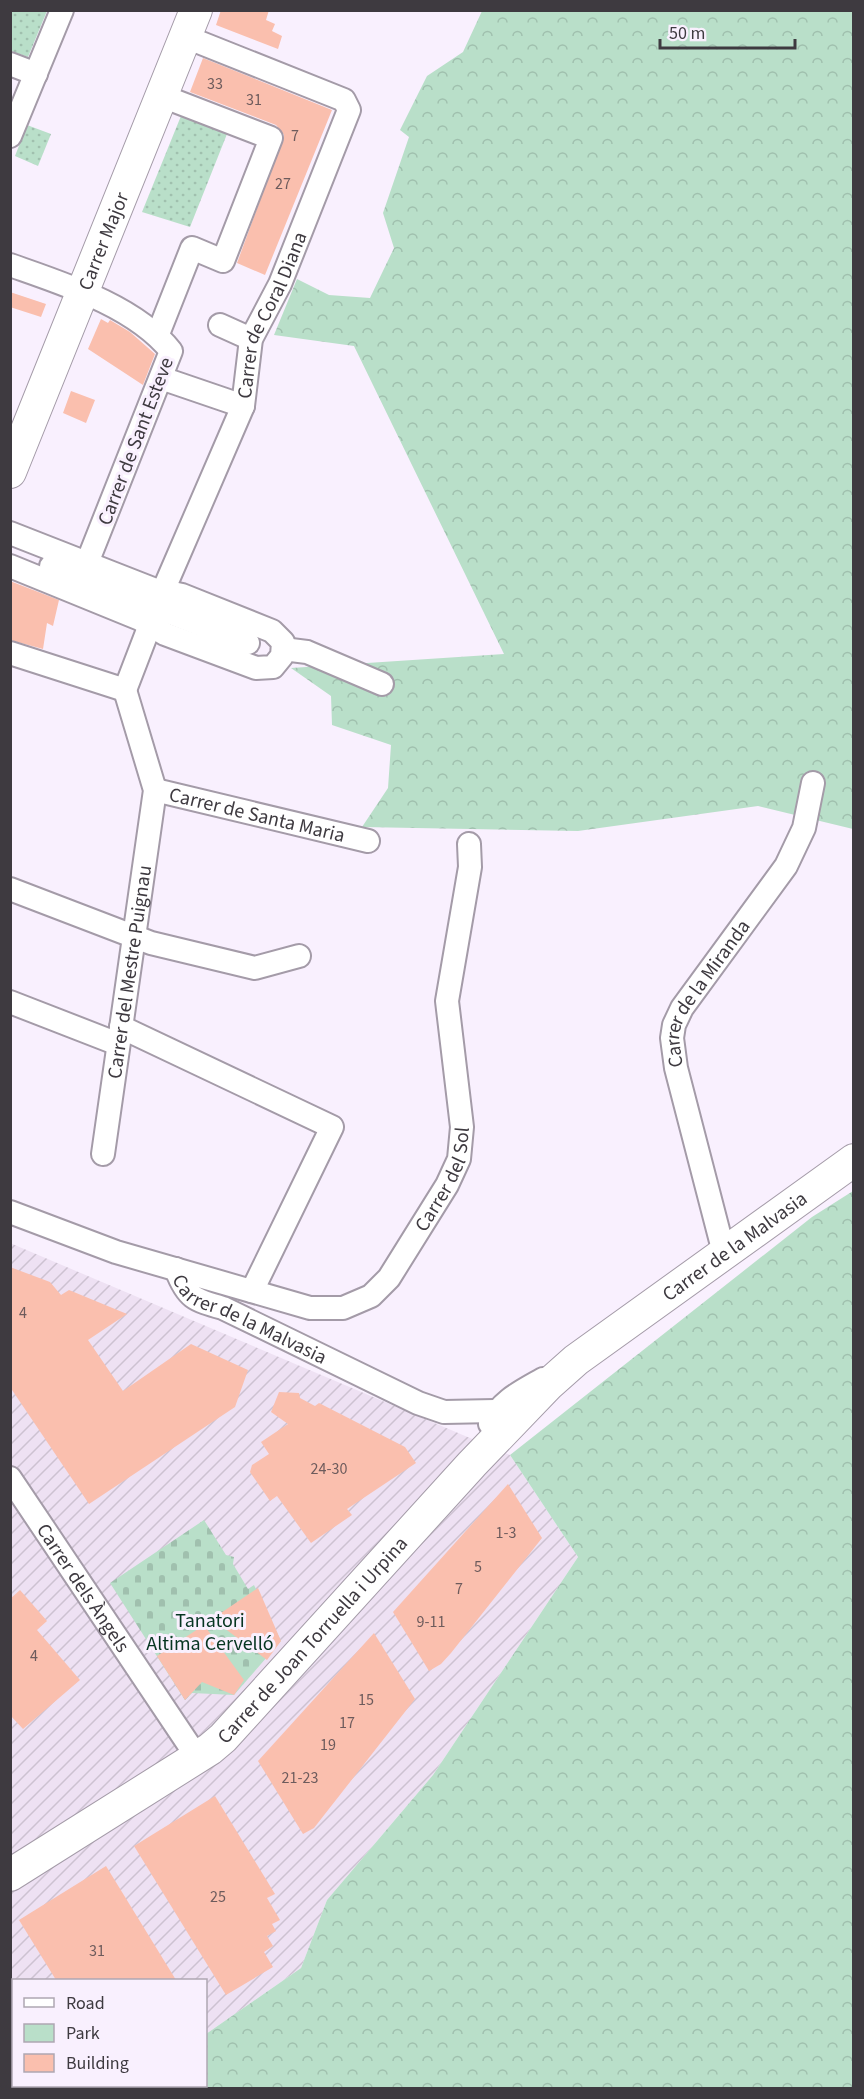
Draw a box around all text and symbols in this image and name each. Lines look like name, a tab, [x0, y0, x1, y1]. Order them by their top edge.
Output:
scale bar	[660, 12, 795, 50]
text: 50 m	[669, 21, 705, 46]
house number: 33	[207, 73, 223, 95]
house number: 31	[246, 89, 262, 111]
house number: 7	[291, 125, 299, 147]
house number: 27	[275, 173, 291, 195]
street label: Carrer Major	[72, 188, 136, 295]
street label: Carrer de Coral Diana	[231, 228, 314, 400]
street label: Carrer de Sant Esteve	[91, 353, 181, 529]
street label: Carrer de Santa Maria	[166, 781, 348, 850]
street label: Carrer del Mestre Puignau	[101, 863, 159, 1081]
street label: Carrer de la Miranda	[659, 914, 757, 1069]
street label: Carrer del Sol	[408, 1126, 477, 1237]
street label: Carrer de la Malvasia	[657, 1185, 813, 1309]
street label: Carrer de la Malvasia	[165, 1270, 331, 1371]
house number: 4	[19, 1302, 27, 1324]
house number: 24-30	[311, 1458, 347, 1480]
street label: Carrer dels Àngels	[29, 1518, 136, 1658]
house number: 1-3	[496, 1522, 516, 1544]
street label: Carrer de Joan Torruella i Urpina	[211, 1531, 415, 1750]
house number: 5	[474, 1556, 482, 1578]
house number: 7	[455, 1578, 463, 1600]
park label: Tanatori Altima Cervelló	[146, 1607, 274, 1658]
house number: 9-11	[417, 1611, 445, 1633]
house number: 4	[30, 1645, 38, 1667]
house number: 15	[358, 1689, 374, 1711]
house number: 17	[339, 1712, 355, 1734]
house number: 19	[320, 1734, 336, 1756]
house number: 21-23	[282, 1767, 318, 1789]
house number: 25	[210, 1886, 226, 1908]
house number: 31	[89, 1940, 105, 1962]
legend	[12, 1979, 207, 2087]
text: Road	[66, 1991, 105, 2016]
text: Park	[66, 2021, 100, 2046]
text: Building	[66, 2051, 129, 2076]

